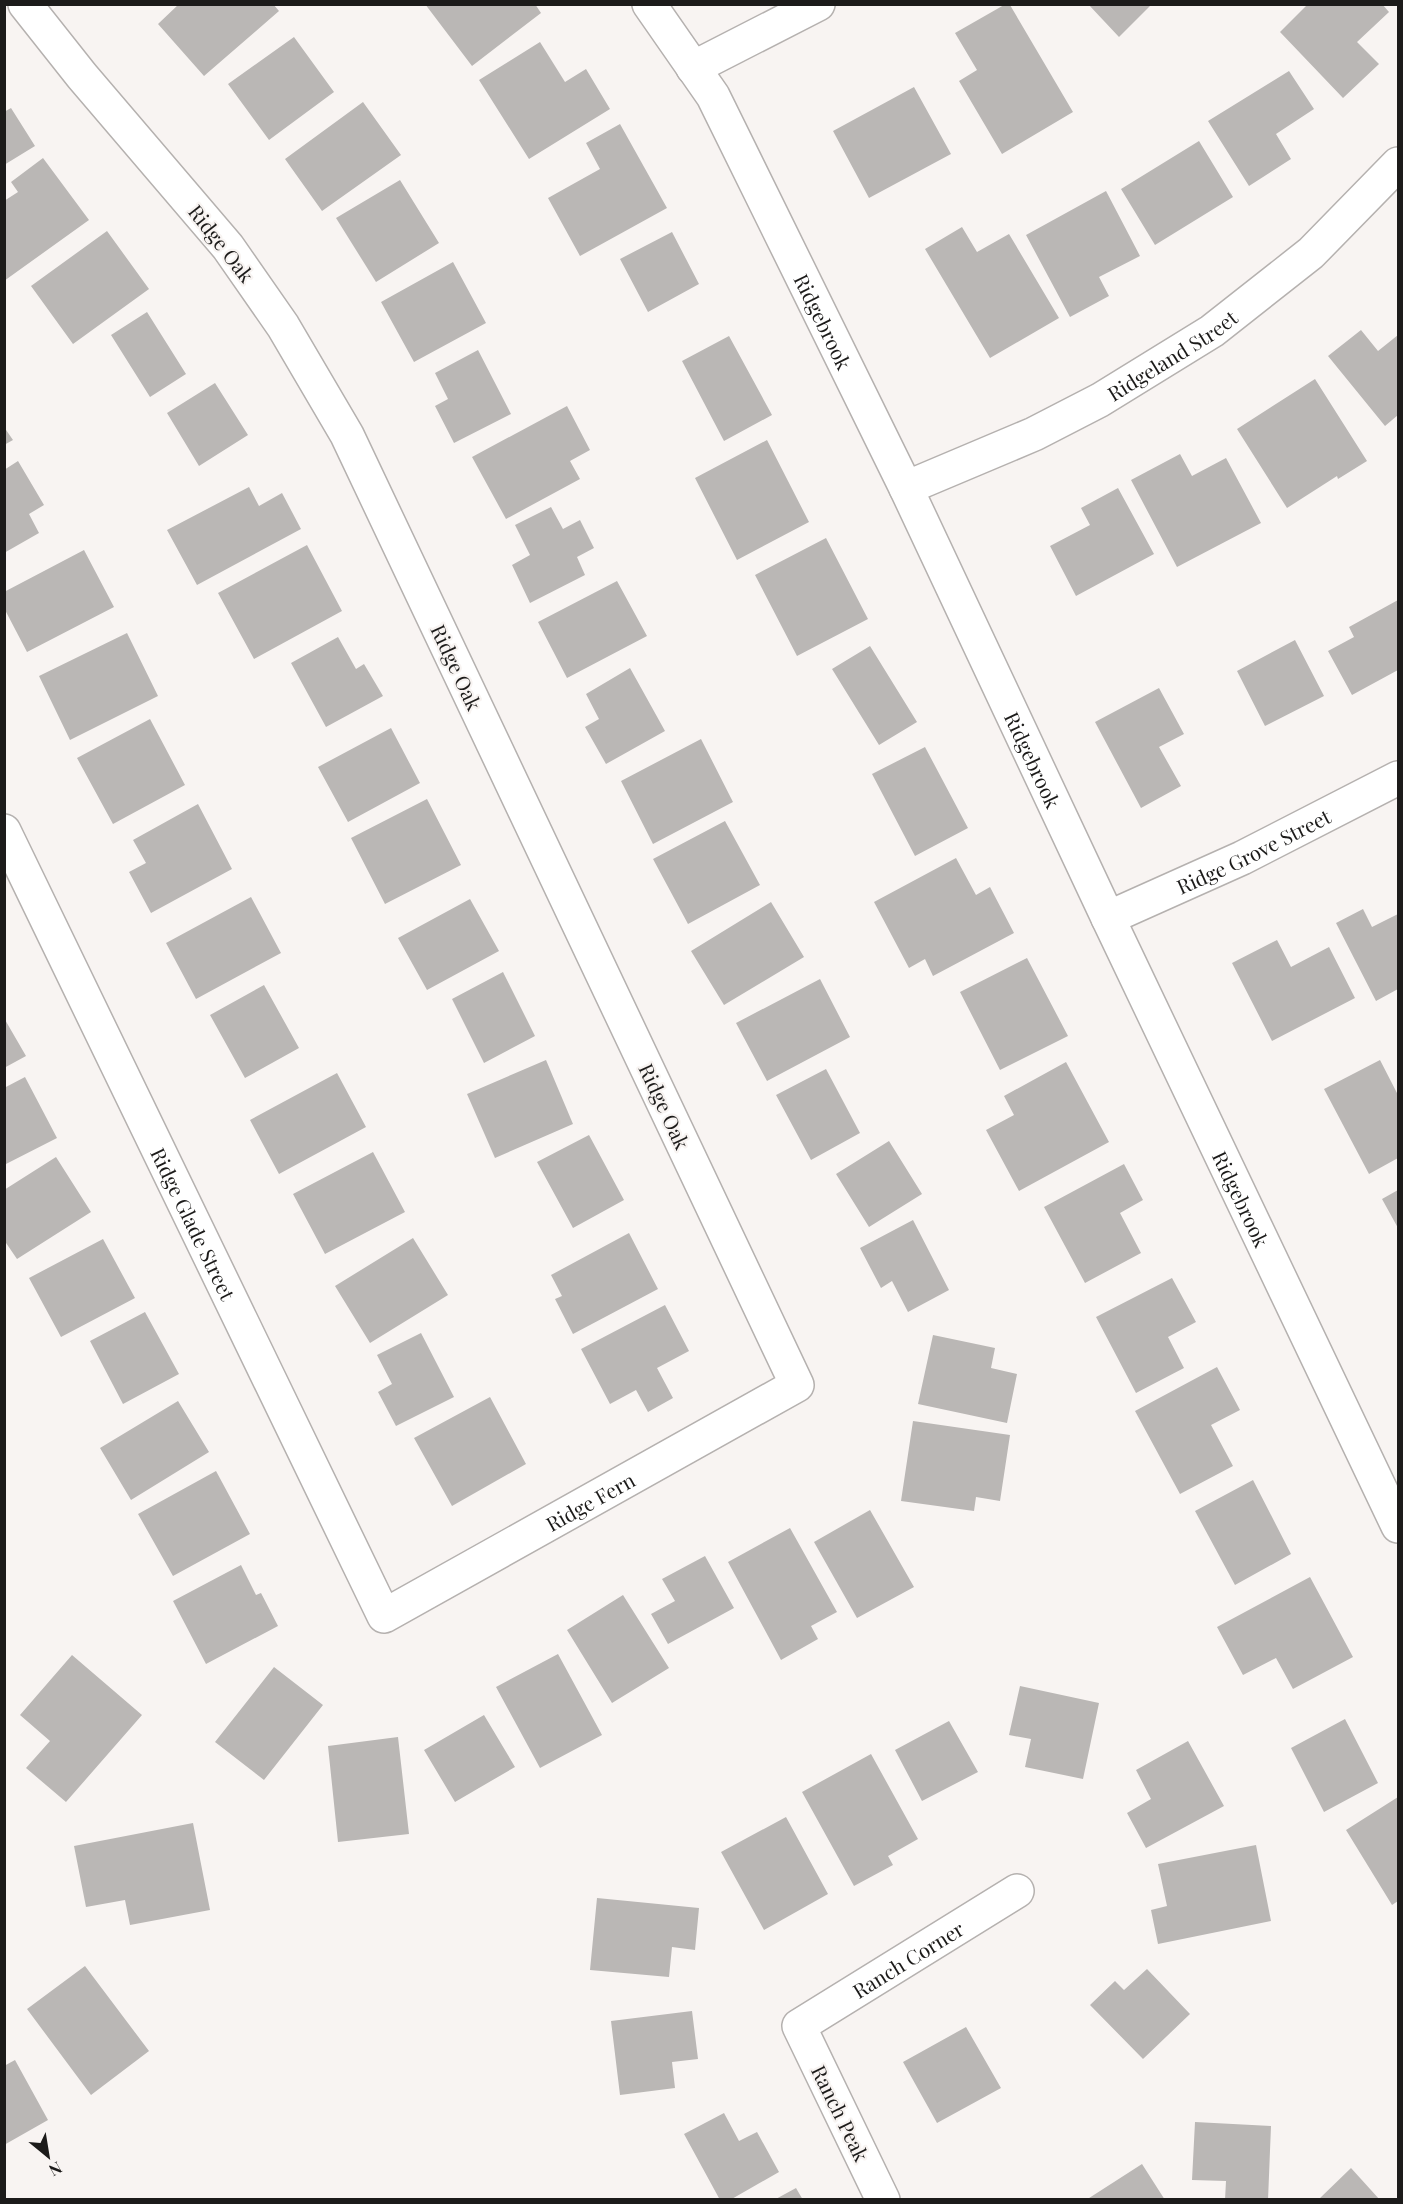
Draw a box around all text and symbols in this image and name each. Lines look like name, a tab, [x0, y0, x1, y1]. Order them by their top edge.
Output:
street label: Ridge Oak	[183, 199, 261, 287]
street label: Ridgebrook	[789, 269, 859, 373]
street label: Ridgeland Street	[1102, 303, 1243, 406]
street label: Ridge Oak	[425, 620, 489, 714]
street label: Ridgebrook	[999, 707, 1068, 812]
street label: Ridge Grove Street	[1172, 801, 1335, 899]
street label: Ridge Oak	[633, 1059, 697, 1153]
street label: Ridge Glade Street	[146, 1143, 243, 1305]
street label: Ridgebrook	[1207, 1146, 1276, 1251]
street label: Ridge Fern	[541, 1465, 639, 1537]
street label: Ranch Corner	[847, 1914, 968, 2003]
street label: Ranch Peak	[806, 2060, 876, 2166]
north arrow	[18, 2126, 78, 2186]
text: N	[45, 2157, 66, 2182]

